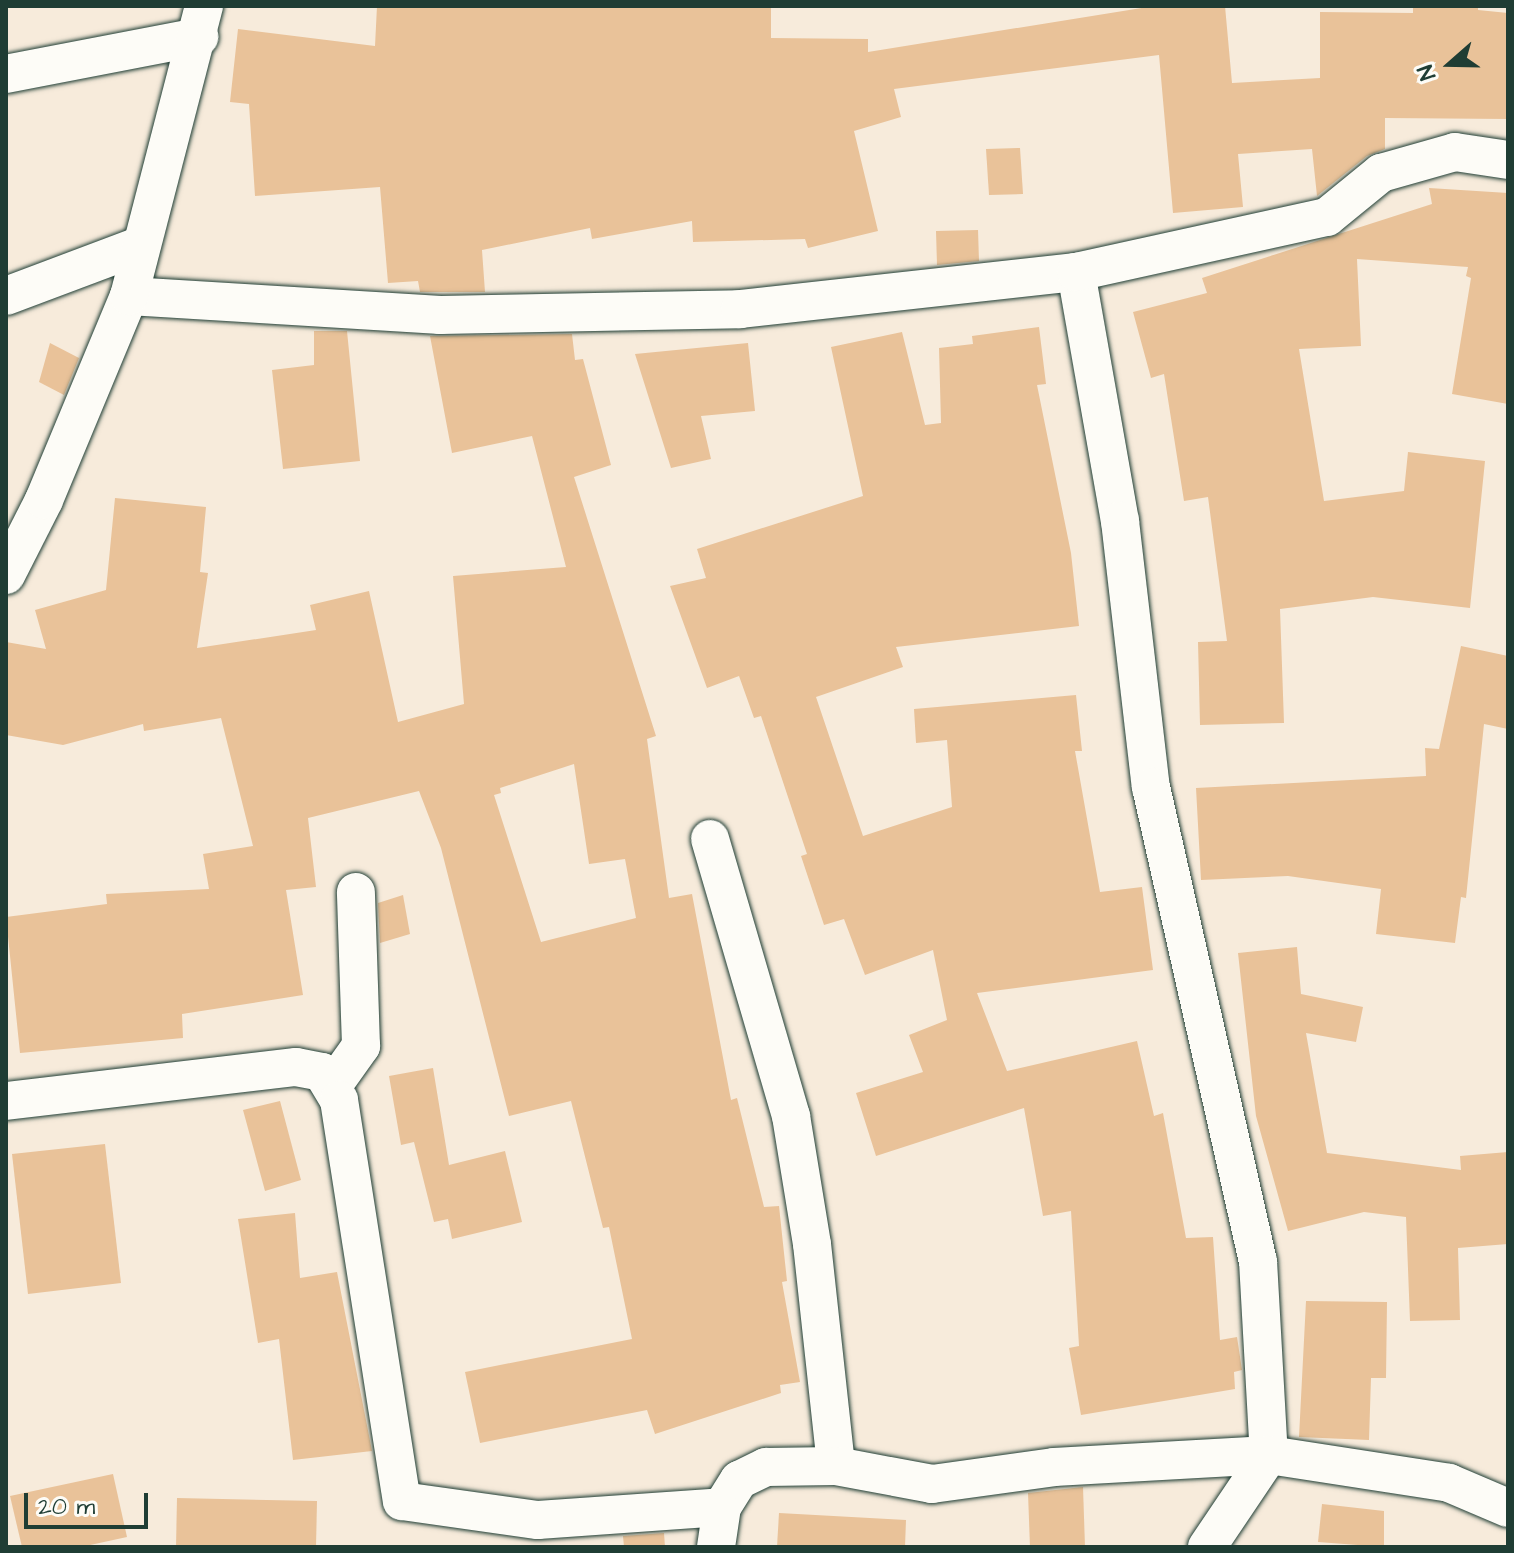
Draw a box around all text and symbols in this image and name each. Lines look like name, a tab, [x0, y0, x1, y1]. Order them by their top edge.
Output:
north arrow	[1410, 24, 1490, 104]
text: N	[1410, 61, 1444, 84]
scale bar	[28, 1477, 152, 1527]
text: 20 m	[38, 1490, 95, 1524]

